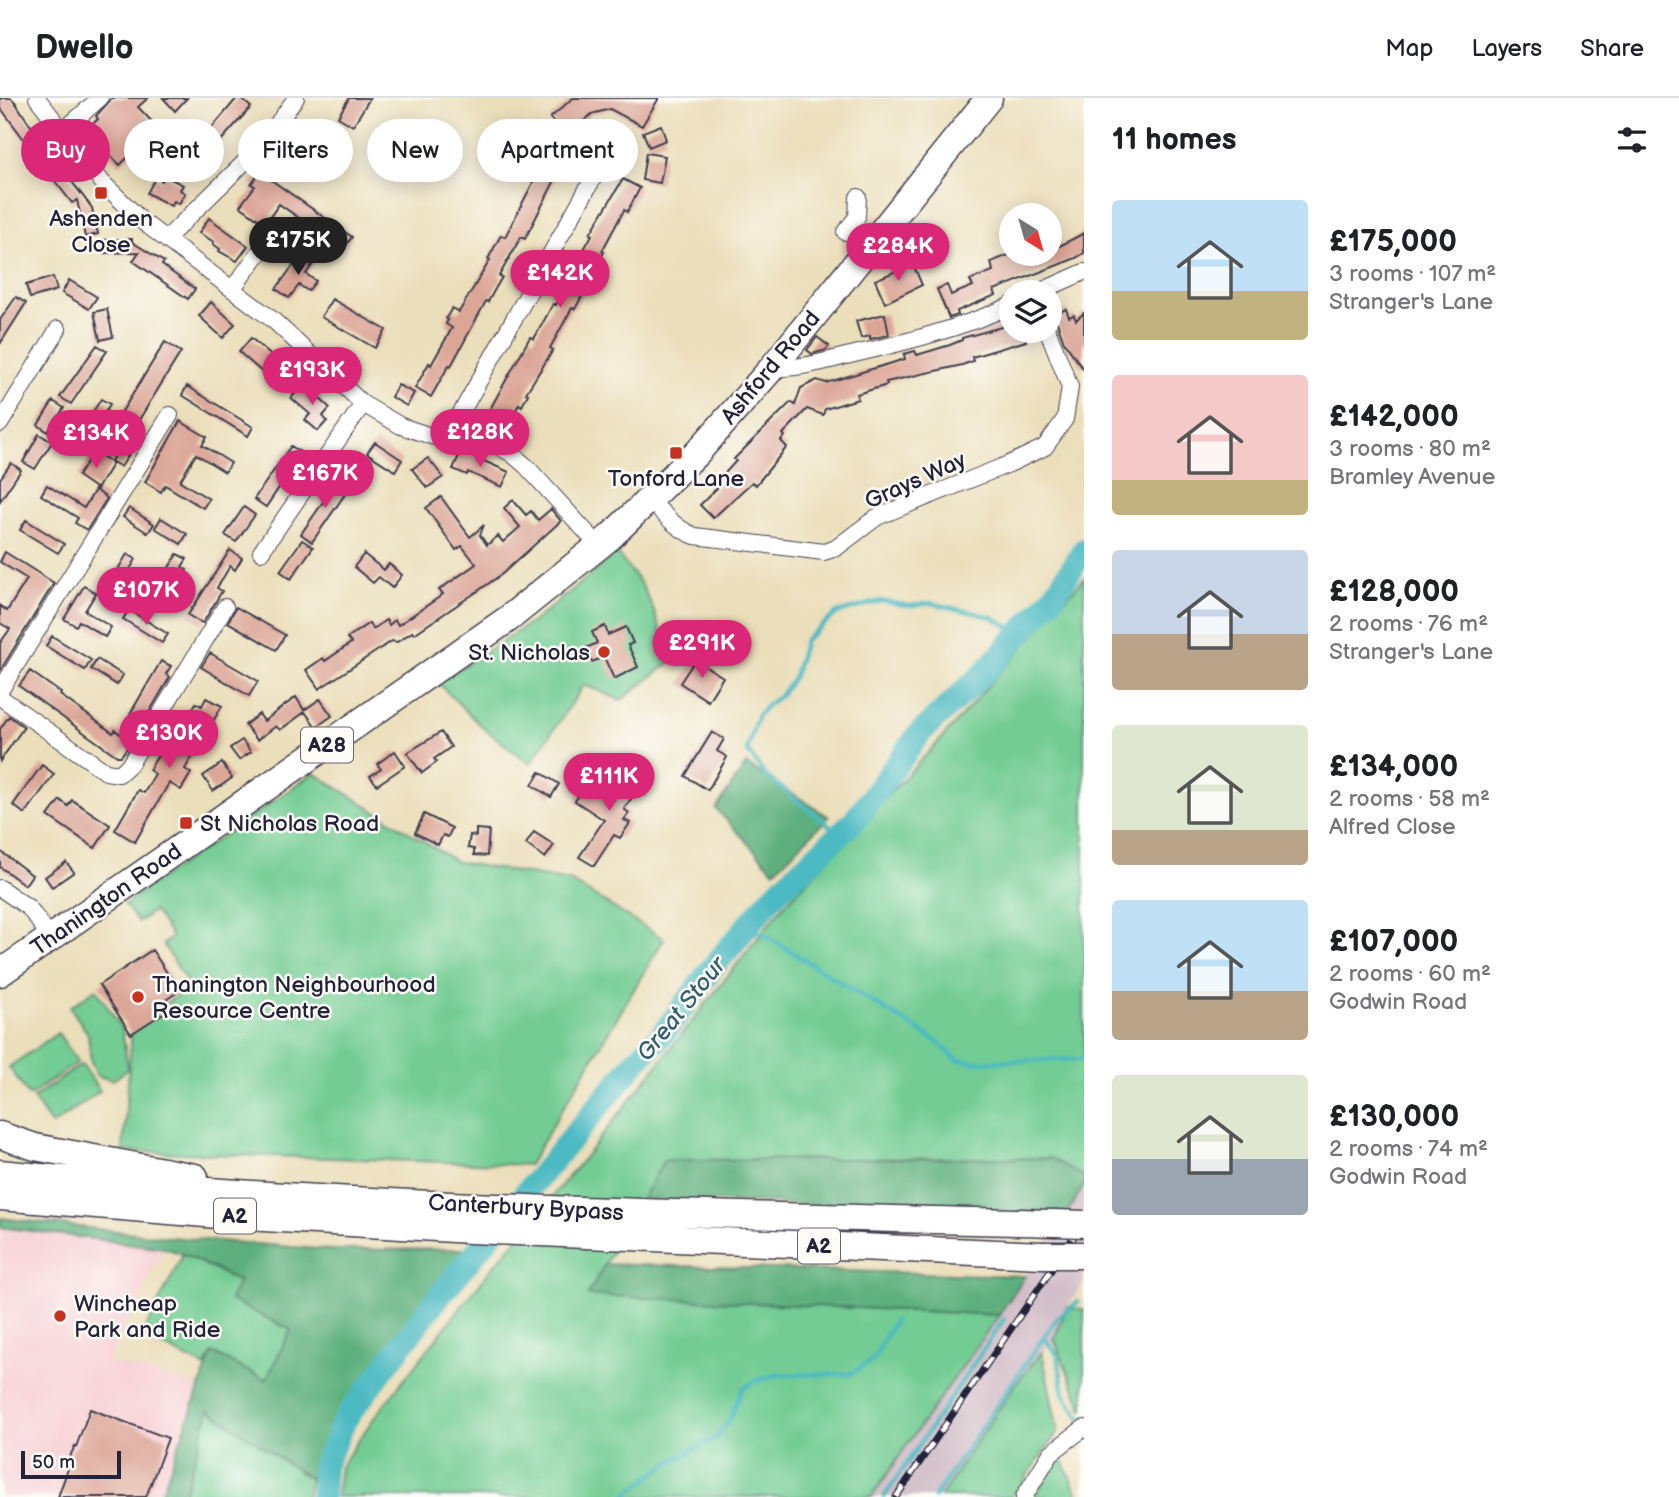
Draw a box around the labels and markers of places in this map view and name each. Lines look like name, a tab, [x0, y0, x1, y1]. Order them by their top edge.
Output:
marker: Ashenden Close	[93, 185, 109, 201]
place label: Ashenden Close	[49, 205, 153, 259]
pin: £175K	[249, 218, 347, 277]
pin: £284K	[849, 223, 947, 283]
pin: £142K	[511, 250, 609, 310]
pin: £193K	[263, 348, 361, 407]
pin: £134K	[47, 410, 145, 470]
pin: £128K	[431, 410, 529, 469]
marker: Tonford Lane	[668, 445, 684, 461]
pin: £167K	[276, 450, 374, 510]
place label: Tonford Lane	[608, 465, 744, 493]
pin: £107K	[97, 568, 195, 627]
pin: £291K	[653, 620, 751, 680]
place label: St. Nicholas	[468, 639, 590, 667]
marker: St. Nicholas	[596, 644, 612, 660]
pin: £130K	[120, 710, 218, 770]
pin: £111K	[560, 754, 658, 813]
place label: St Nicholas Road	[200, 810, 379, 838]
marker: St Nicholas Road	[178, 815, 194, 831]
place label: Thanington Neighbourhood Resource Centre	[152, 971, 436, 1025]
marker: Thanington Neighbourhood Resource Centre	[130, 989, 146, 1005]
place label: Wincheap Park and Ride	[74, 1290, 220, 1344]
marker: Wincheap Park and Ride	[52, 1308, 68, 1324]

